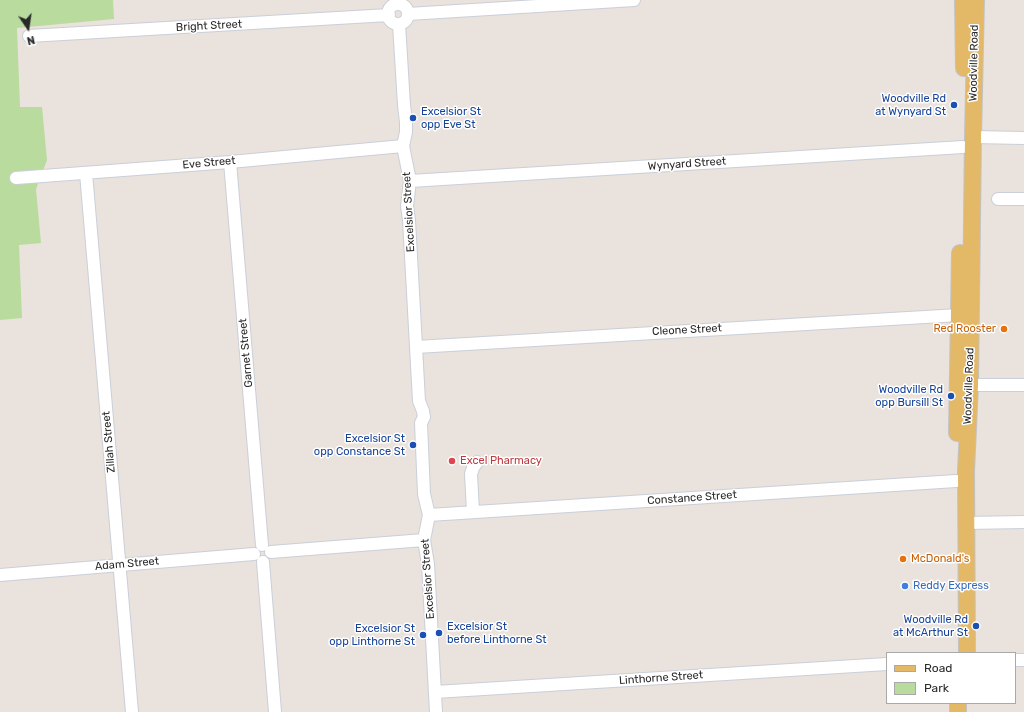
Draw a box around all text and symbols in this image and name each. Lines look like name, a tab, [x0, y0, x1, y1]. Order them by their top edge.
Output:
north arrow	[8, 8, 48, 48]
street label: Bright Street	[176, 18, 242, 34]
street label: Woodville Road	[967, 25, 981, 101]
text: N	[25, 33, 36, 47]
place label: Woodville Rd at Wynyard St	[875, 92, 946, 118]
marker: Woodville Rd at Wynyard St	[949, 100, 959, 110]
place label: Excelsior St opp Eve St	[421, 105, 481, 131]
marker: Excelsior St opp Eve St	[408, 113, 418, 123]
street label: Eve Street	[182, 154, 236, 172]
street label: Wynyard Street	[647, 155, 727, 173]
street label: Excelsior Street	[400, 171, 418, 253]
street label: Garnet Street	[236, 318, 256, 388]
street label: Cleone Street	[652, 322, 722, 338]
place label: Red Rooster	[933, 322, 996, 336]
marker: Red Rooster	[999, 324, 1009, 334]
street label: Woodville Road	[961, 347, 977, 425]
place label: Woodville Rd opp Bursill St	[875, 383, 943, 409]
marker: Woodville Rd opp Bursill St	[946, 391, 956, 401]
street label: Zillah Street	[100, 411, 118, 473]
place label: Excelsior St opp Constance St	[314, 432, 405, 458]
marker: Excelsior St opp Constance St	[408, 440, 418, 450]
place label: Excel Pharmacy	[460, 454, 542, 468]
marker: Excel Pharmacy	[447, 456, 457, 466]
street label: Constance Street	[647, 488, 737, 508]
street label: Excelsior Street	[419, 538, 437, 620]
place label: McDonald's	[911, 552, 969, 566]
marker: McDonald's	[898, 554, 908, 564]
street label: Adam Street	[94, 555, 160, 573]
place label: Reddy Express	[913, 579, 989, 593]
marker: Reddy Express	[900, 581, 910, 591]
place label: Woodville Rd at McArthur St	[893, 613, 968, 639]
place label: Excelsior St before Linthorne St	[447, 620, 547, 646]
marker: Woodville Rd at McArthur St	[971, 621, 981, 631]
place label: Excelsior St opp Linthorne St	[329, 622, 415, 648]
marker: Excelsior St before Linthorne St	[434, 628, 444, 638]
marker: Excelsior St opp Linthorne St	[418, 630, 428, 640]
legend	[886, 652, 1016, 704]
text: Road	[924, 661, 952, 675]
street label: Linthorne Street	[619, 668, 703, 688]
text: Park	[924, 681, 949, 695]

